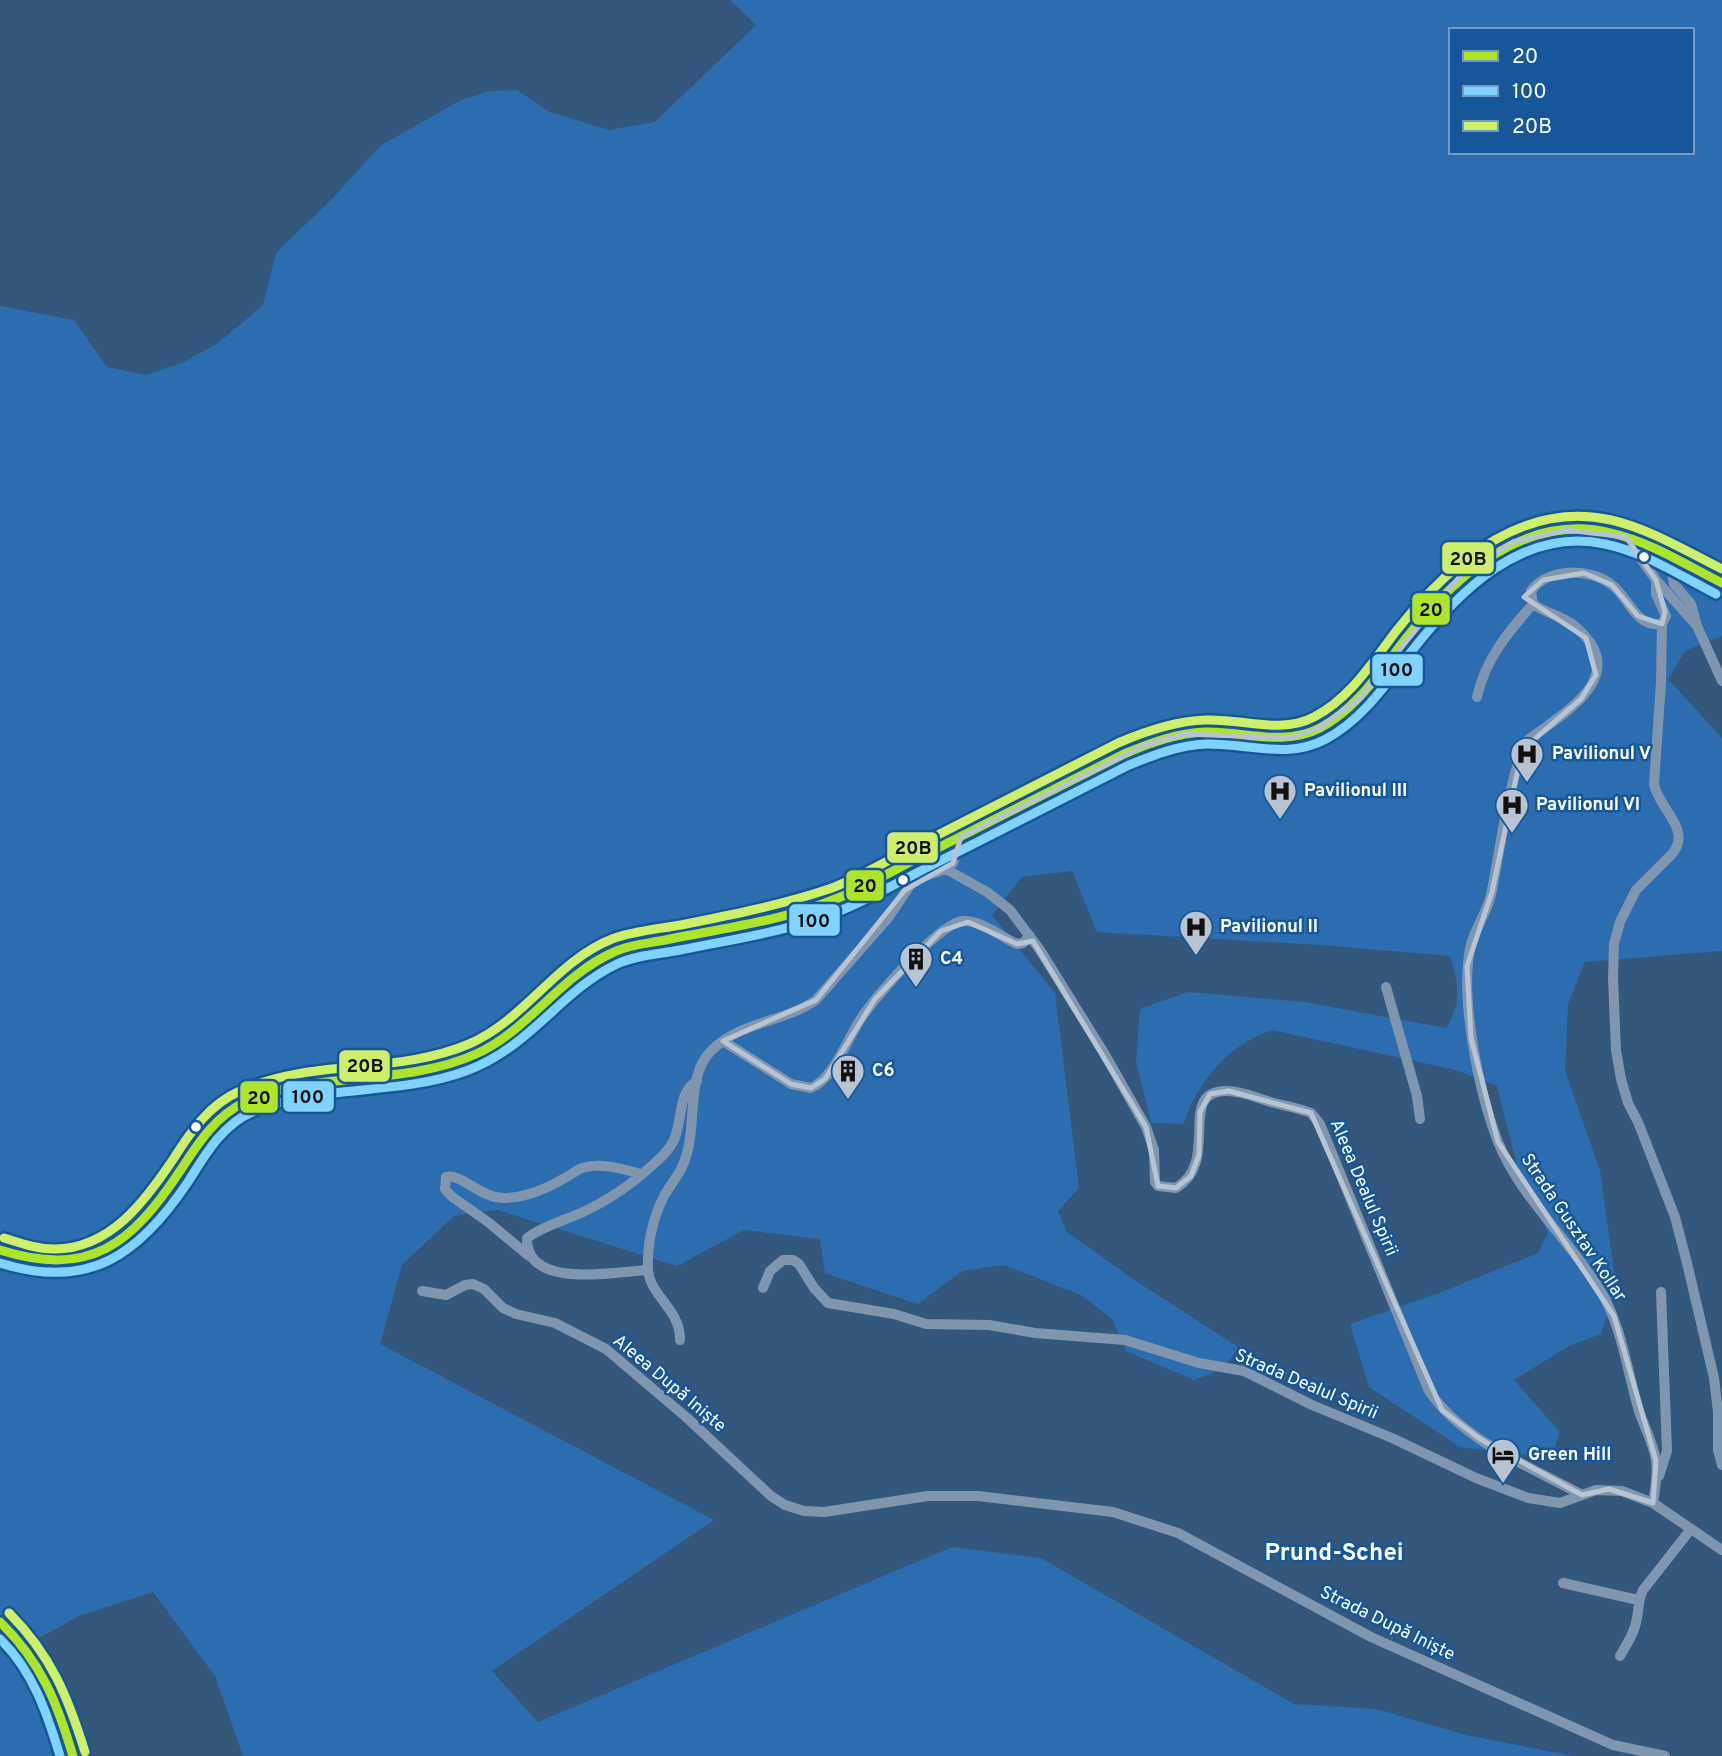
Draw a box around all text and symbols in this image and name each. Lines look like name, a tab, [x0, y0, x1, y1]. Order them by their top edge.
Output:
legend	[1449, 28, 1694, 154]
text: 20	[1512, 44, 1538, 71]
text: 100	[1512, 79, 1547, 106]
text: 20B	[1512, 114, 1552, 141]
line badge: 20B	[1441, 541, 1495, 575]
text: 20B	[1449, 548, 1487, 572]
unlabelled marker	[1637, 550, 1651, 564]
line badge: 20	[1411, 592, 1451, 626]
text: 20	[1419, 599, 1443, 623]
line badge: 100	[1371, 653, 1424, 687]
text: 100	[1381, 659, 1413, 683]
hospital icon: Pavilionul V	[1508, 735, 1546, 784]
place label: Pavilionul V	[1552, 743, 1651, 766]
hospital icon: Pavilionul III	[1261, 772, 1299, 821]
place label: Pavilionul III	[1304, 780, 1407, 803]
hospital icon: Pavilionul VI	[1493, 786, 1531, 835]
place label: Pavilionul VI	[1536, 794, 1640, 817]
line badge: 20B	[886, 831, 939, 864]
text: 20B	[894, 837, 932, 861]
line badge: 20	[845, 869, 885, 902]
unlabelled marker	[896, 873, 910, 887]
text: 20	[853, 875, 877, 899]
line badge: 100	[788, 903, 841, 937]
hospital icon: Pavilionul II	[1177, 908, 1215, 957]
text: 100	[798, 910, 830, 934]
place label: Pavilionul II	[1220, 916, 1318, 939]
building icon: C4	[897, 940, 935, 989]
place label: C4	[940, 948, 963, 971]
line badge: 20B	[338, 1049, 391, 1083]
building icon: C6	[829, 1052, 867, 1101]
text: 20B	[346, 1055, 384, 1079]
place label: C6	[872, 1060, 895, 1083]
line badge: 20	[239, 1080, 279, 1114]
line badge: 100	[282, 1080, 335, 1113]
text: 100	[292, 1086, 324, 1110]
text: 20	[247, 1087, 271, 1111]
street label: Aleea Dealul Spirii	[1324, 1116, 1402, 1260]
unlabelled marker	[189, 1120, 203, 1134]
street label: Strada Gusztav Kollar	[1515, 1149, 1631, 1307]
street label: Aleea După Iniște	[608, 1330, 730, 1438]
street label: Strada Dealul Spirii	[1231, 1344, 1381, 1426]
hotel icon: Green Hill	[1484, 1436, 1522, 1485]
place label: Green Hill	[1528, 1444, 1611, 1467]
district label: Prund-Schei	[1264, 1539, 1404, 1569]
street label: Strada După Iniște	[1316, 1581, 1458, 1667]

